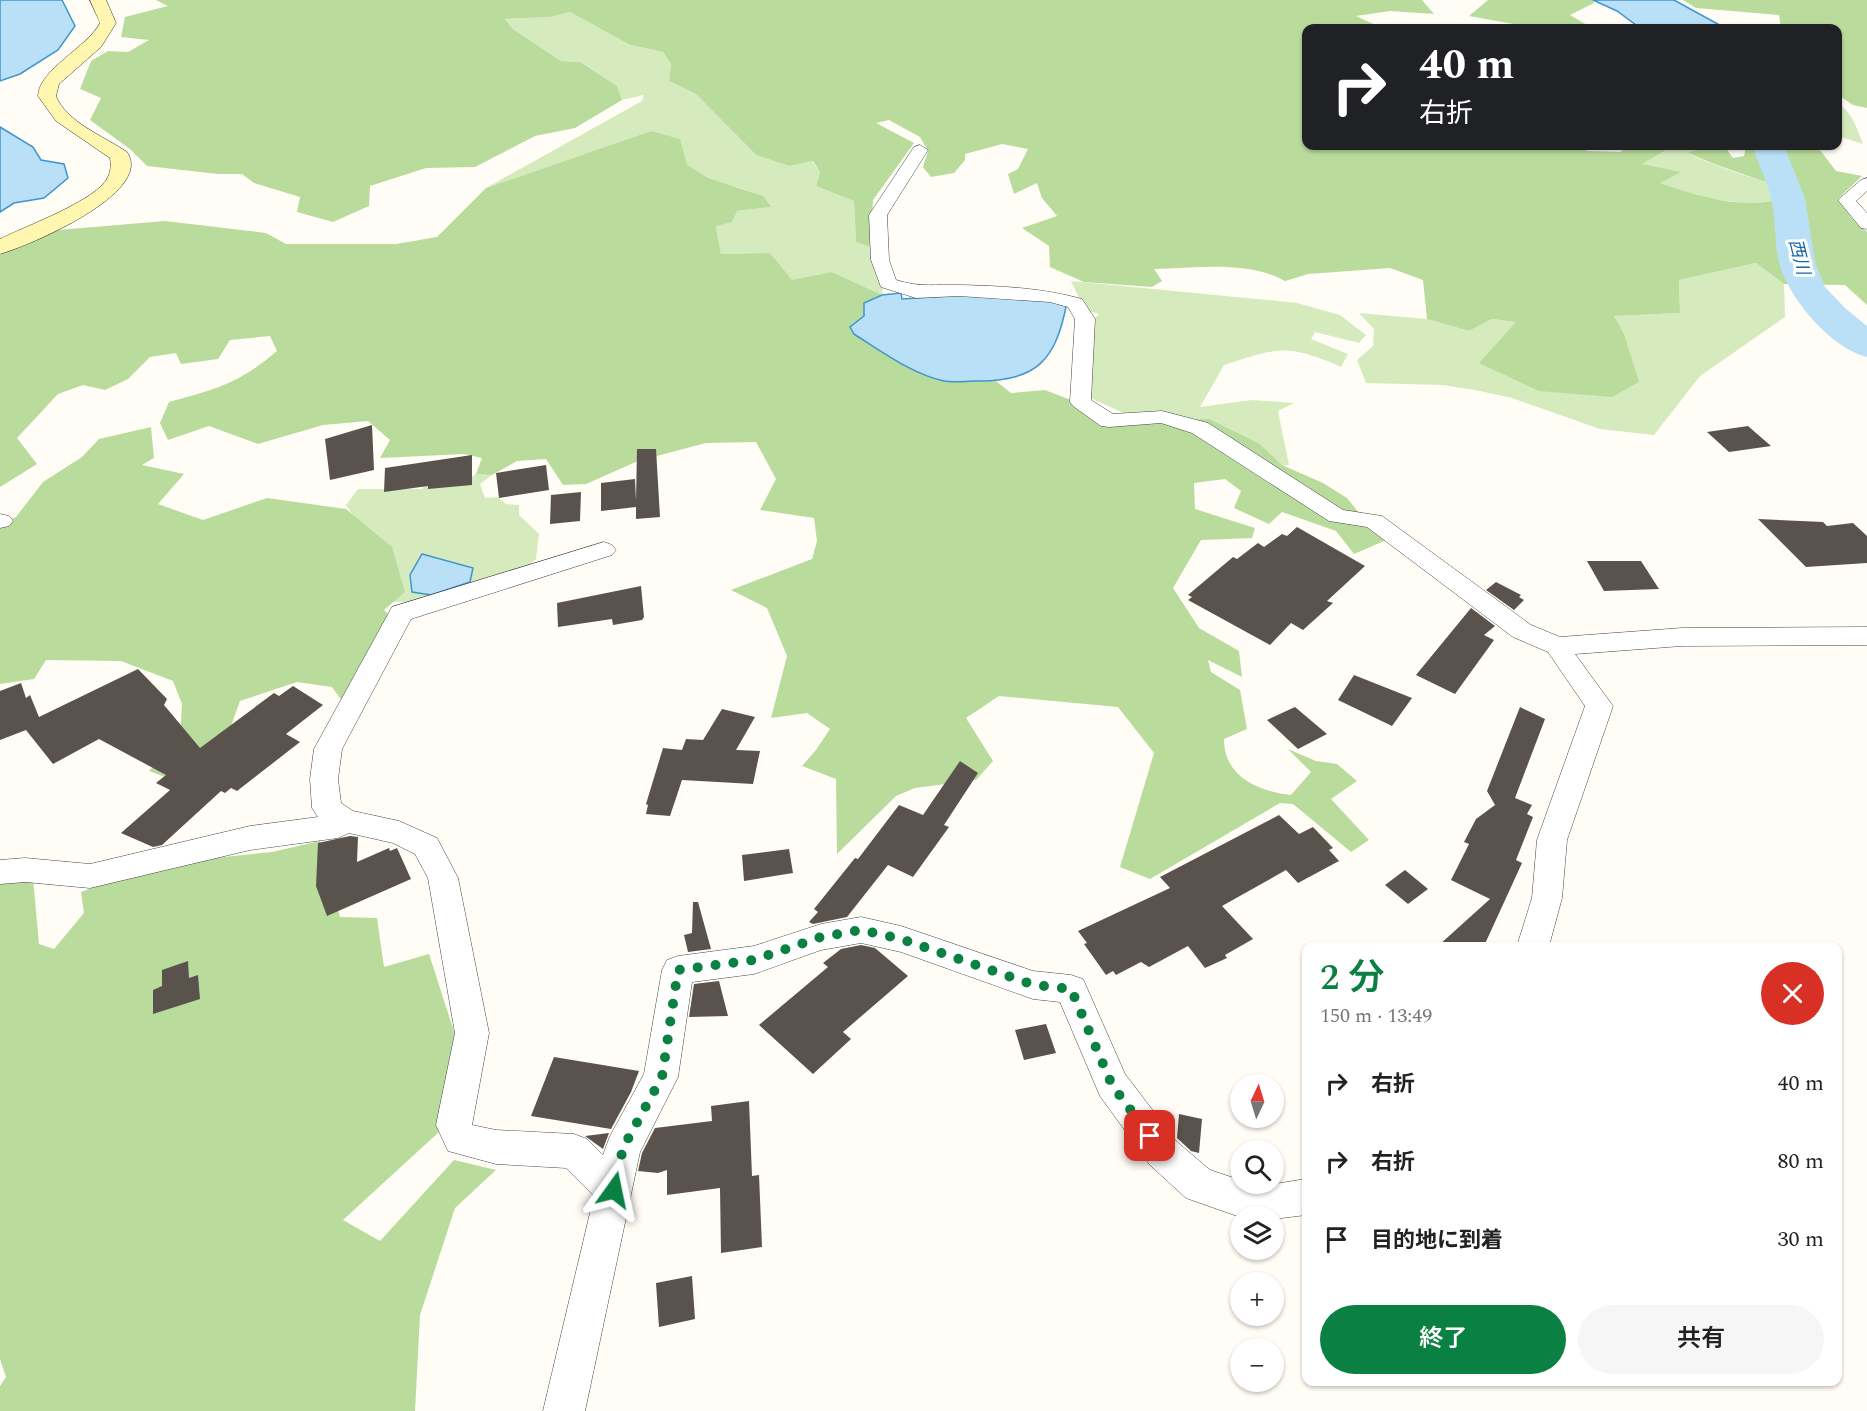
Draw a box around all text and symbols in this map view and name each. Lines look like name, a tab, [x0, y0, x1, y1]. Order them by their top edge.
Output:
text: 40 m	[1419, 34, 1514, 97]
icon: right	[1320, 48, 1398, 126]
text: 右折	[1419, 93, 1473, 135]
water label: 西川	[1782, 236, 1817, 280]
text: 2 分	[1320, 951, 1384, 1006]
button: close	[1761, 962, 1824, 1025]
text: 150 m · 13:49	[1320, 1001, 1432, 1031]
icon: right	[1320, 1067, 1353, 1100]
text: 40 m	[1778, 1067, 1824, 1100]
text: 右折	[1371, 1068, 1415, 1101]
north arrow	[1230, 1074, 1284, 1128]
map controls	[1230, 1074, 1284, 1392]
pin	[1124, 1110, 1175, 1161]
icon: arrive	[1133, 1119, 1166, 1152]
button: search	[1230, 1140, 1284, 1194]
icon: right	[1320, 1145, 1353, 1178]
text: 80 m	[1778, 1145, 1824, 1178]
text: 右折	[1371, 1146, 1415, 1179]
position arrow	[582, 1158, 646, 1222]
button: layers	[1230, 1206, 1284, 1260]
icon: arrive	[1320, 1223, 1353, 1256]
text: 30 m	[1778, 1223, 1824, 1256]
text: 目的地に到着	[1371, 1224, 1503, 1257]
button: +	[1230, 1272, 1284, 1326]
button: 終了	[1320, 1305, 1566, 1374]
button: 共有	[1578, 1305, 1824, 1374]
button: −	[1230, 1338, 1284, 1392]

